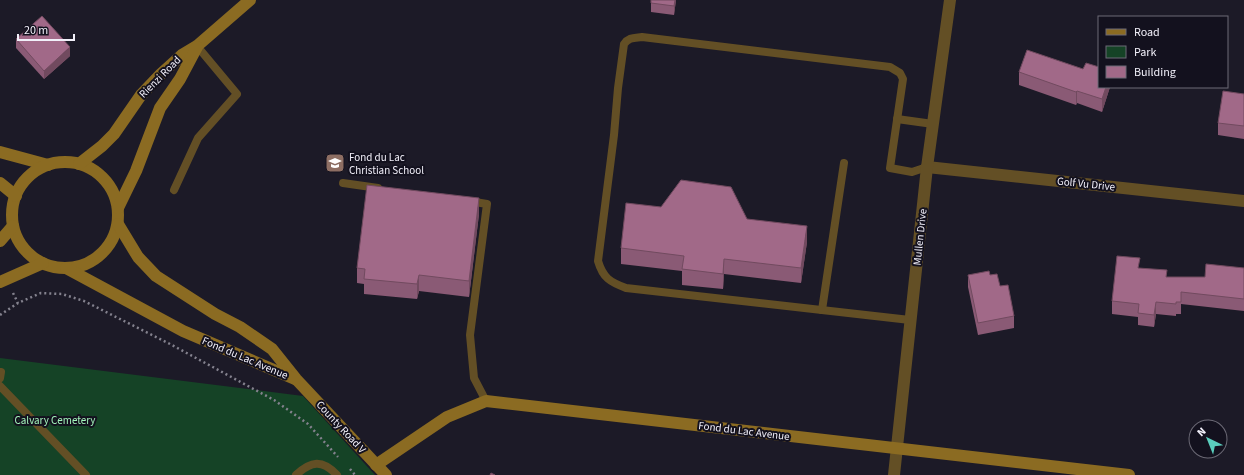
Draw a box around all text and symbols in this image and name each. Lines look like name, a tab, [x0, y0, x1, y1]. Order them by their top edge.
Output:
scale bar	[18, 16, 74, 42]
legend	[1098, 16, 1228, 88]
text: 20 m	[24, 22, 48, 39]
text: Road	[1134, 24, 1160, 41]
text: Park	[1134, 44, 1156, 61]
street label: Rienzi Road	[136, 53, 184, 101]
text: Building	[1134, 64, 1176, 81]
place label: Fond du Lac Christian School	[349, 150, 424, 178]
school or university icon: Fond du Lac Christian School	[324, 152, 346, 174]
street label: Golf Vu Drive	[1056, 173, 1116, 195]
street label: Mullen Drive	[910, 207, 931, 266]
street label: Fond du Lac Avenue	[200, 333, 291, 383]
street label: County Road V	[313, 397, 369, 457]
park label: Calvary Cemetery	[15, 413, 95, 428]
street label: Fond du Lac Avenue	[697, 418, 791, 444]
north arrow	[1188, 419, 1228, 459]
text: N	[1194, 424, 1209, 440]

